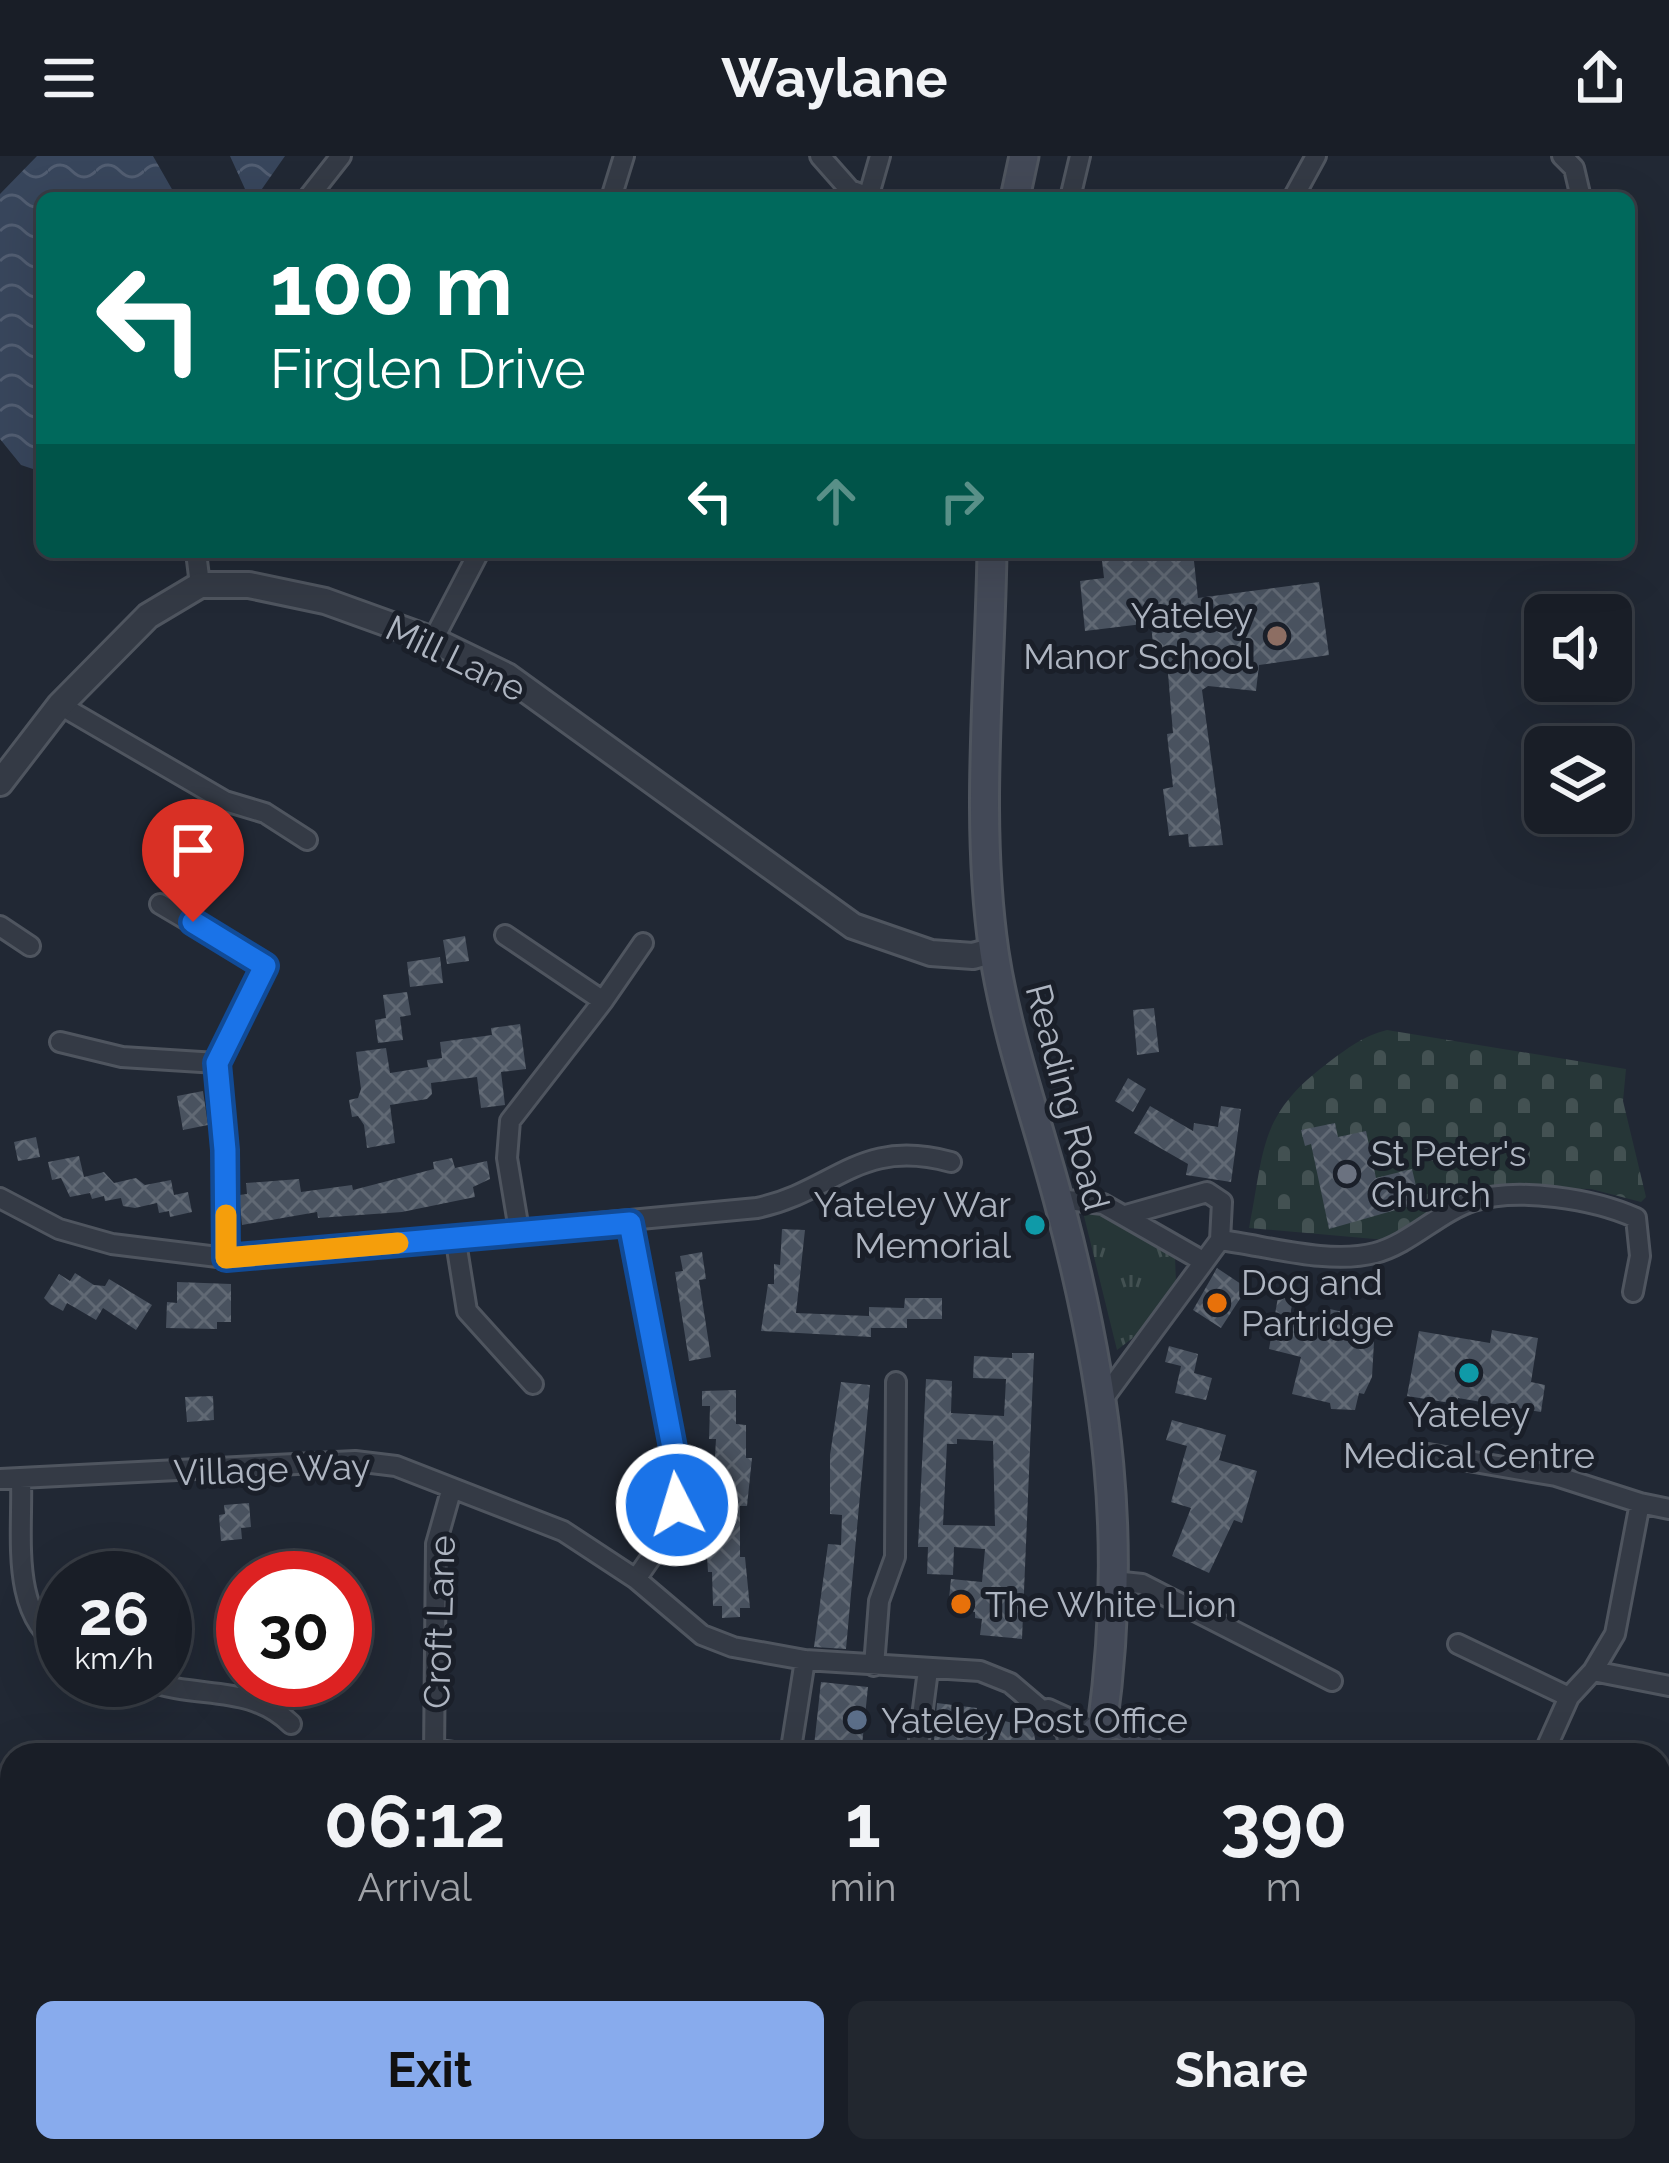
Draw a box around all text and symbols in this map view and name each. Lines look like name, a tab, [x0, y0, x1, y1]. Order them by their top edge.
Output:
icon: menu	[36, 45, 102, 111]
icon: share	[1567, 45, 1633, 111]
text: Waylane	[721, 46, 948, 110]
text: 100 m	[270, 236, 513, 335]
icon: left	[72, 240, 228, 396]
text: Firglen Drive	[270, 337, 586, 401]
icon: left	[677, 468, 743, 534]
icon: ahead	[803, 468, 869, 534]
icon: right	[929, 468, 995, 534]
place label: Yateley Manor School	[1023, 594, 1253, 677]
map controls	[1524, 594, 1632, 834]
button: sound	[1524, 594, 1632, 702]
street label: Mill Lane	[379, 606, 533, 710]
marker: Yateley Manor School	[1264, 623, 1290, 649]
button: layers	[1524, 726, 1632, 834]
pin	[142, 799, 244, 922]
icon: arrive	[160, 817, 226, 883]
street label: Reading Road	[1018, 979, 1118, 1215]
place label: St Peter's Church	[1371, 1132, 1526, 1215]
marker: St Peter's Church	[1334, 1161, 1360, 1187]
place label: Yateley War Memorial	[814, 1183, 1011, 1266]
marker: Yateley War Memorial	[1022, 1212, 1048, 1238]
place label: Dog and Partridge	[1241, 1261, 1394, 1344]
marker: Dog and Partridge	[1204, 1290, 1230, 1316]
marker: Yateley Medical Centre	[1456, 1360, 1482, 1386]
place label: Yateley Medical Centre	[1343, 1393, 1595, 1476]
position arrow	[614, 1442, 740, 1568]
street label: Village Way	[173, 1445, 371, 1493]
street label: Croft Lane	[415, 1534, 463, 1710]
speed limit sign: 30	[216, 1551, 372, 1707]
text: 26	[79, 1579, 149, 1649]
place label: The White Lion	[985, 1583, 1237, 1625]
marker: The White Lion	[948, 1591, 974, 1617]
text: km/h	[74, 1641, 154, 1676]
place label: Yateley Post Office	[881, 1699, 1188, 1741]
marker: Yateley Post Office	[844, 1707, 870, 1733]
text: 06:12	[324, 1779, 506, 1864]
text: 1	[845, 1779, 881, 1864]
text: 390	[1220, 1779, 1347, 1864]
text: Arrival	[358, 1864, 472, 1910]
text: min	[829, 1864, 897, 1910]
text: m	[1266, 1864, 1302, 1910]
button: Exit	[36, 2001, 824, 2139]
button: Share	[848, 2001, 1635, 2139]

